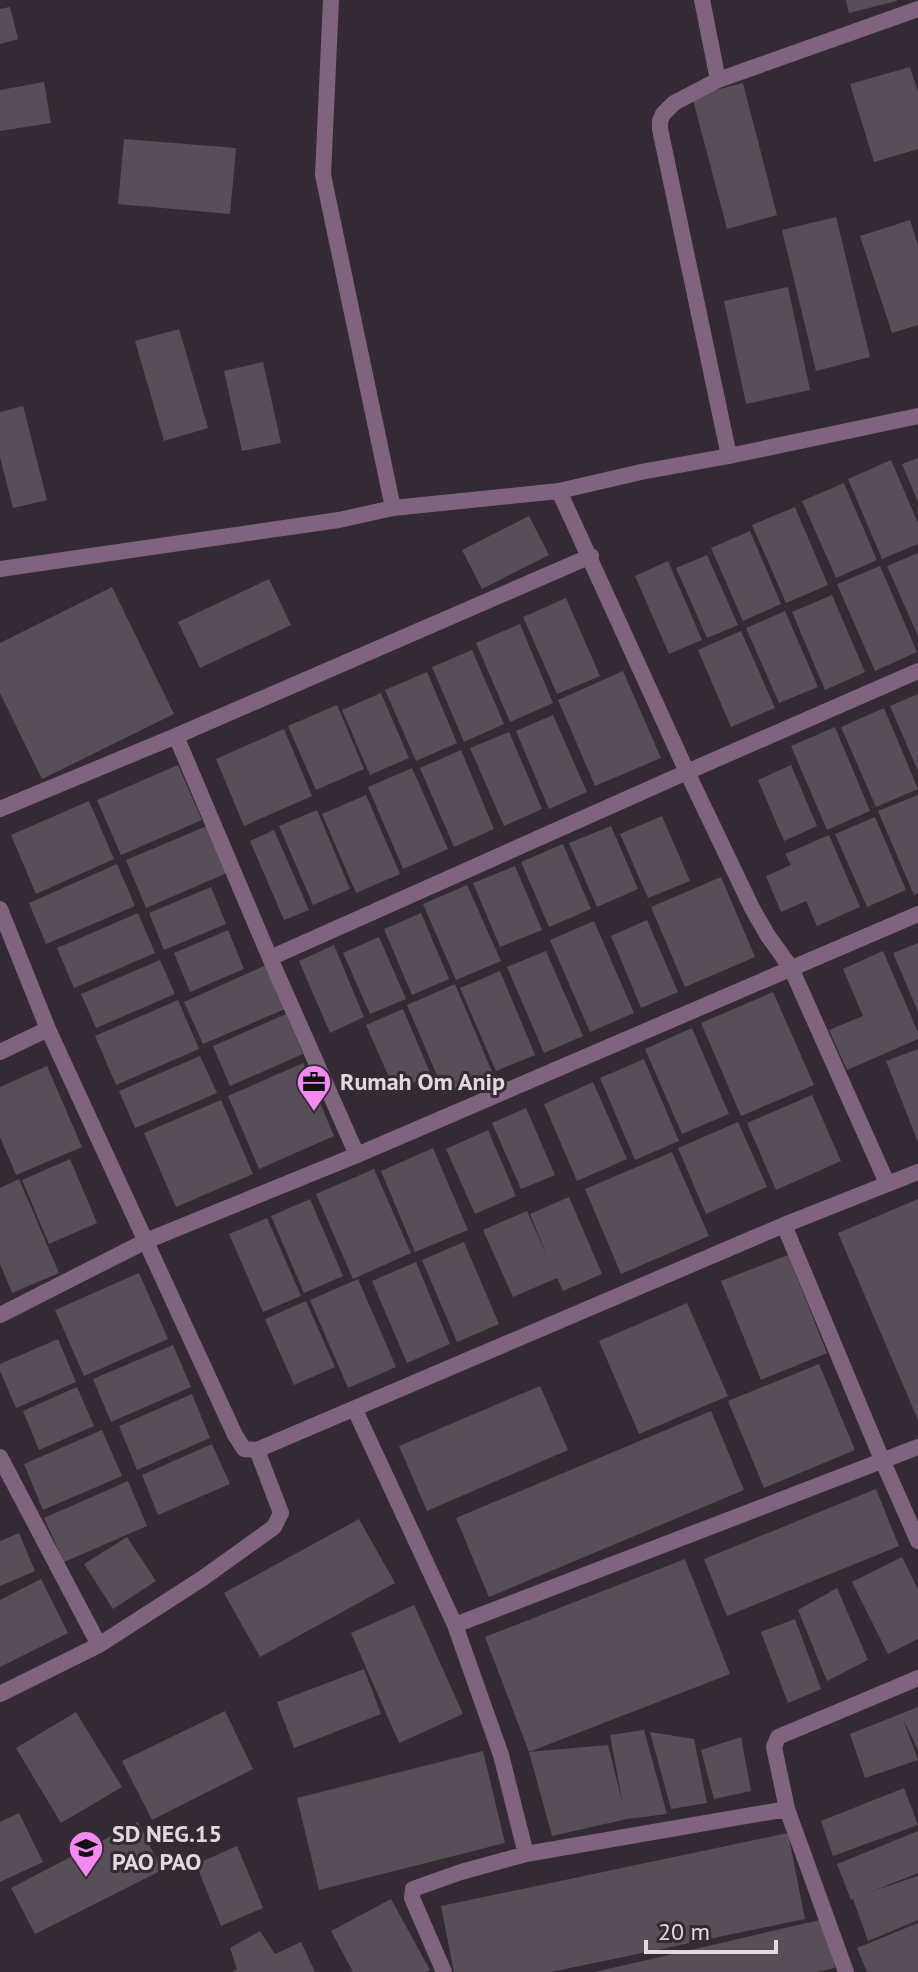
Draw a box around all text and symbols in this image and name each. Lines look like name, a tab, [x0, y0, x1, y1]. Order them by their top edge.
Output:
office icon: Rumah Om Anip	[295, 1063, 333, 1113]
place label: Rumah Om Anip	[340, 1066, 505, 1097]
place label: SD NEG.15 PAO PAO	[112, 1818, 222, 1877]
school or university icon: SD NEG.15 PAO PAO	[67, 1829, 105, 1879]
scale bar	[646, 1904, 776, 1954]
text: 20 m	[658, 1916, 710, 1947]

